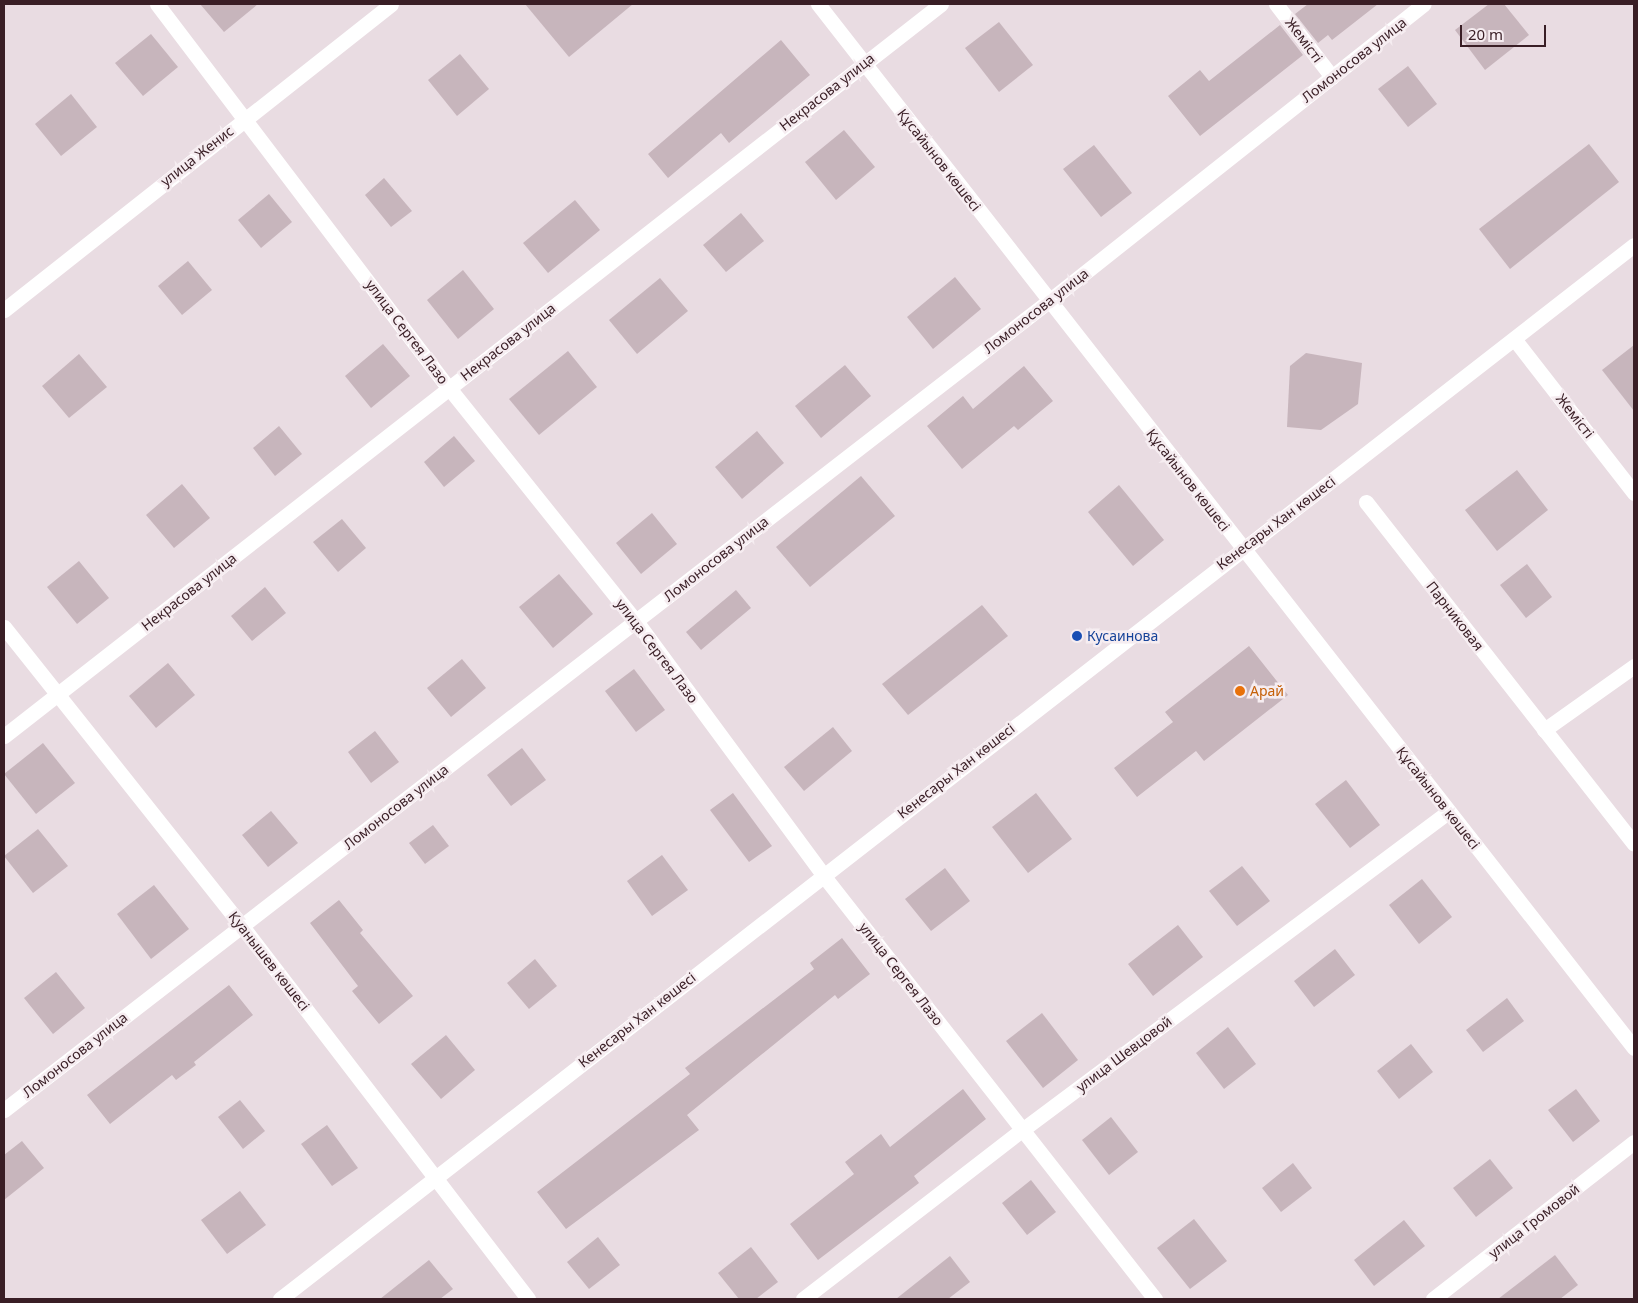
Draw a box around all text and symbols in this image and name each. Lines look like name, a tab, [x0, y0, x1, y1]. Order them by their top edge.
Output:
street label: Жемісті	[1282, 14, 1326, 66]
street label: Ломоносова улица	[1298, 14, 1410, 106]
scale bar	[1463, 15, 1549, 47]
text: 20 m	[1468, 24, 1503, 44]
street label: Некрасова улица	[776, 50, 878, 134]
street label: Құсайынов көшесі	[894, 105, 984, 215]
street label: улица Женис	[157, 122, 237, 190]
street label: Ломоносова улица	[980, 265, 1092, 357]
street label: улица Сергея Лазо	[362, 276, 452, 388]
street label: Некрасова улица	[457, 300, 559, 384]
street label: Жемісті	[1553, 391, 1597, 441]
street label: Құсайынов көшесі	[1143, 425, 1233, 535]
street label: Кенесары Хан көшесі	[1213, 473, 1339, 573]
street label: Ломоносова улица	[660, 513, 772, 605]
street label: Некрасова улица	[138, 550, 240, 634]
street label: Парниковая	[1423, 578, 1487, 654]
street label: улица Сергея Лазо	[612, 595, 702, 707]
place label: Кусаинова	[1087, 628, 1158, 644]
marker: Кусаинова	[1071, 630, 1083, 642]
place label: Арай	[1250, 683, 1284, 699]
marker: Арай	[1234, 685, 1246, 697]
street label: Кенесары Хан көшесі	[894, 720, 1018, 822]
street label: Құсайынов көшесі	[1393, 743, 1483, 853]
street label: Ломоносова улица	[340, 761, 452, 853]
street label: Қуанышев көшесі	[225, 908, 313, 1014]
street label: улица Сергея Лазо	[855, 919, 947, 1029]
street label: Кенесары Хан көшесі	[575, 969, 699, 1071]
street label: Ломоносова улица	[19, 1009, 131, 1101]
street label: улица Шевцовой	[1073, 1013, 1175, 1095]
street label: улица Громовой	[1485, 1180, 1583, 1262]

